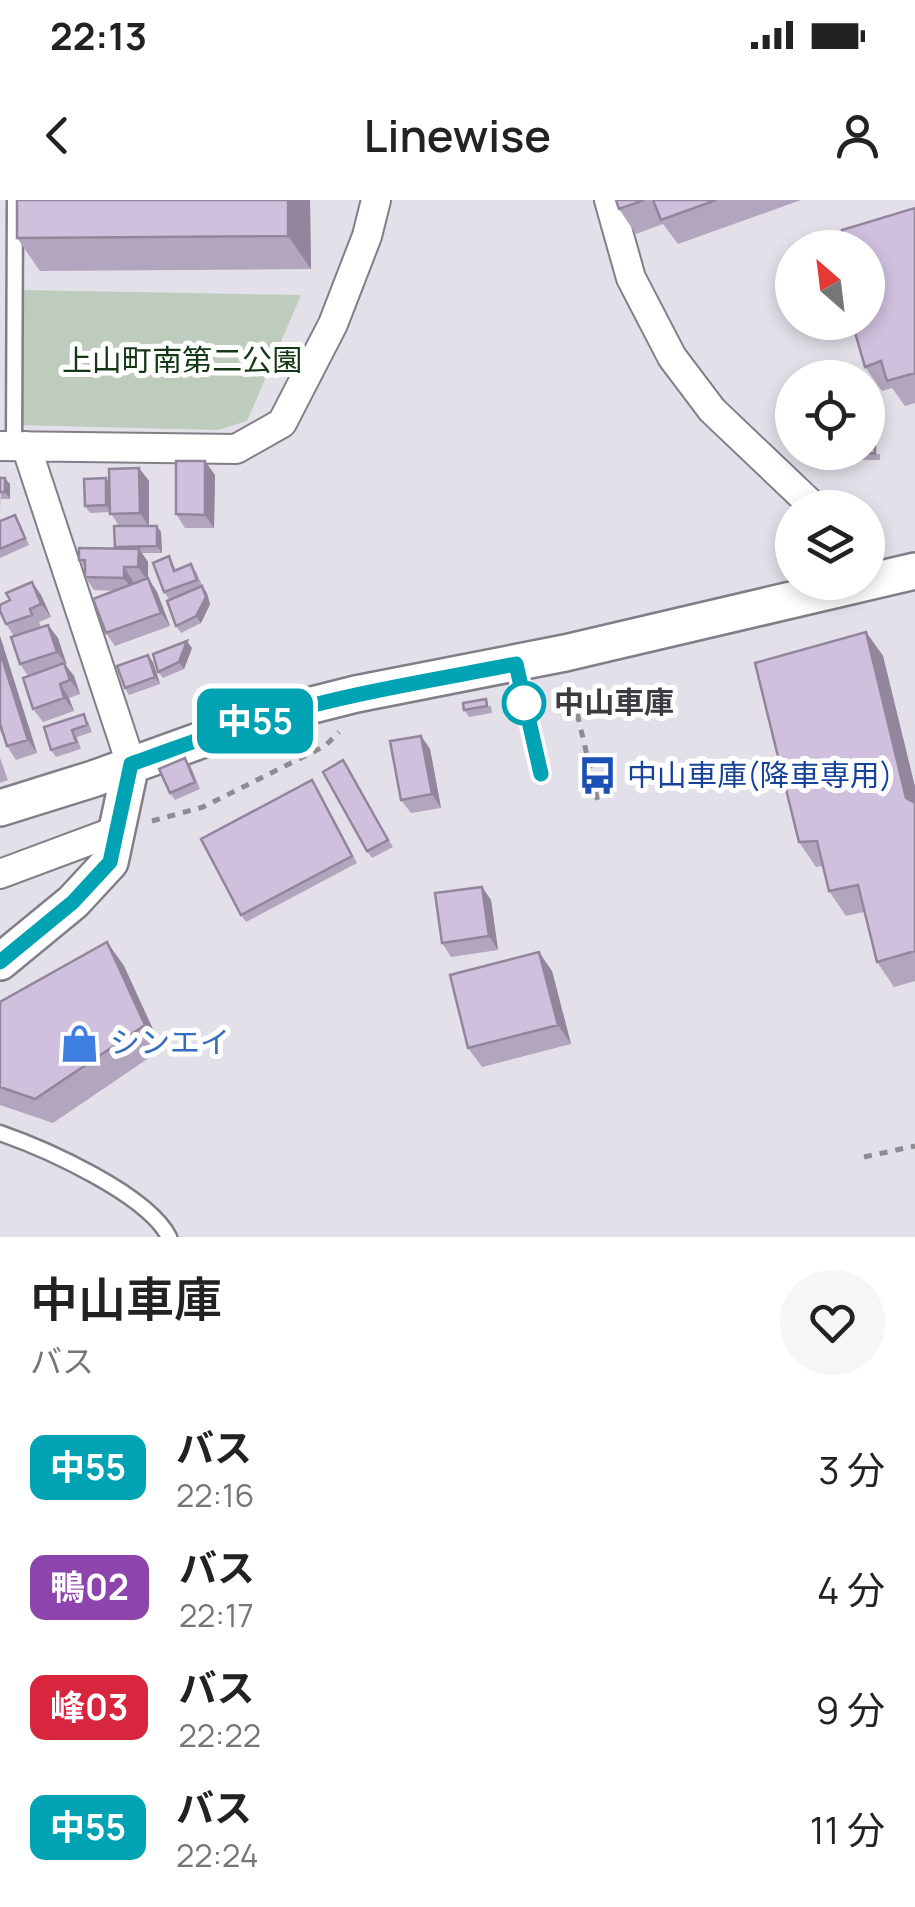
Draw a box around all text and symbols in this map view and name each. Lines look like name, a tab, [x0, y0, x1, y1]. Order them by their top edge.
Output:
text: 22:13	[50, 9, 147, 61]
text: Linewise	[364, 104, 551, 166]
icon: back	[30, 108, 85, 163]
icon: person	[830, 108, 885, 163]
north arrow	[775, 230, 885, 340]
map controls	[775, 230, 885, 600]
park label: 上山町南第二公園	[62, 339, 302, 380]
button: locate	[775, 360, 885, 470]
button: layers	[775, 490, 885, 600]
place label: 中山車庫	[554, 681, 674, 722]
marker: 中山車庫	[503, 682, 545, 724]
line badge: 中55	[198, 688, 312, 754]
text: 中55	[217, 697, 293, 745]
place label: 中山車庫(降車専用)	[627, 754, 893, 795]
bus stop icon: 中山車庫(降車専用)	[576, 755, 618, 797]
place label: シンエイ	[110, 1021, 230, 1062]
shop icon: シンエイ	[59, 1022, 101, 1064]
text: 中山車庫	[30, 1266, 222, 1331]
button: heart	[780, 1270, 885, 1375]
text: バス	[30, 1339, 94, 1383]
text: バス	[176, 1421, 252, 1473]
text: 中55	[50, 1443, 126, 1491]
text: 3 分	[818, 1443, 885, 1495]
text: 22:16	[176, 1473, 254, 1517]
text: バス	[179, 1541, 255, 1593]
text: 鴨02	[50, 1563, 129, 1611]
text: 4 分	[817, 1563, 885, 1615]
text: 22:17	[179, 1593, 253, 1637]
text: バス	[178, 1661, 254, 1713]
text: 峰03	[50, 1683, 128, 1731]
text: 9 分	[816, 1683, 885, 1735]
text: 22:22	[178, 1713, 261, 1757]
text: バス	[176, 1781, 252, 1833]
text: 中55	[50, 1803, 126, 1851]
text: 11 分	[810, 1803, 885, 1855]
text: 22:24	[176, 1833, 259, 1877]

